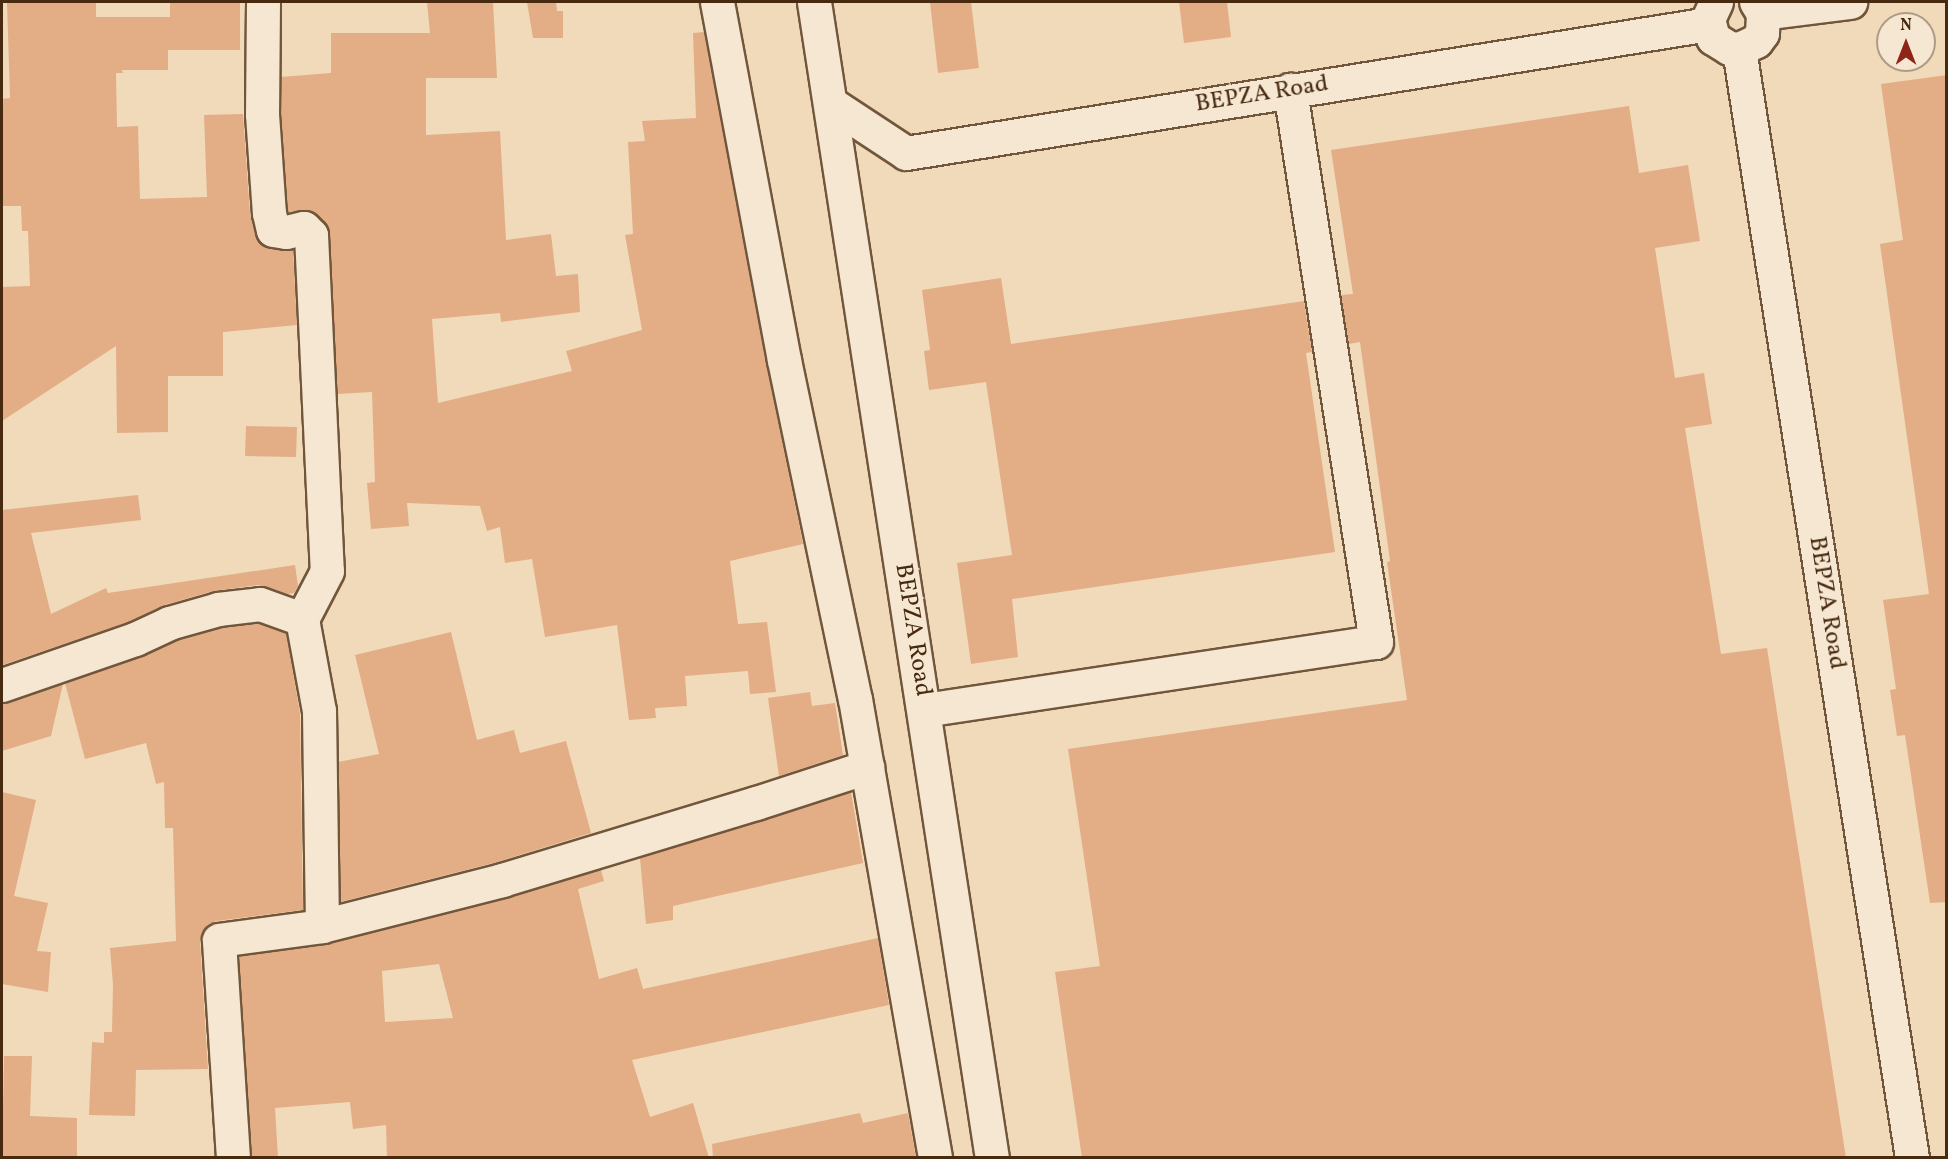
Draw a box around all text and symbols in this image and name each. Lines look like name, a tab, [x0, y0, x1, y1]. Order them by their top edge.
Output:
north arrow	[1876, 12, 1936, 72]
text: N	[1900, 15, 1912, 37]
street label: BEPZA Road	[1193, 70, 1331, 120]
street label: BEPZA Road	[1801, 534, 1851, 672]
street label: BEPZA Road	[887, 561, 937, 699]

